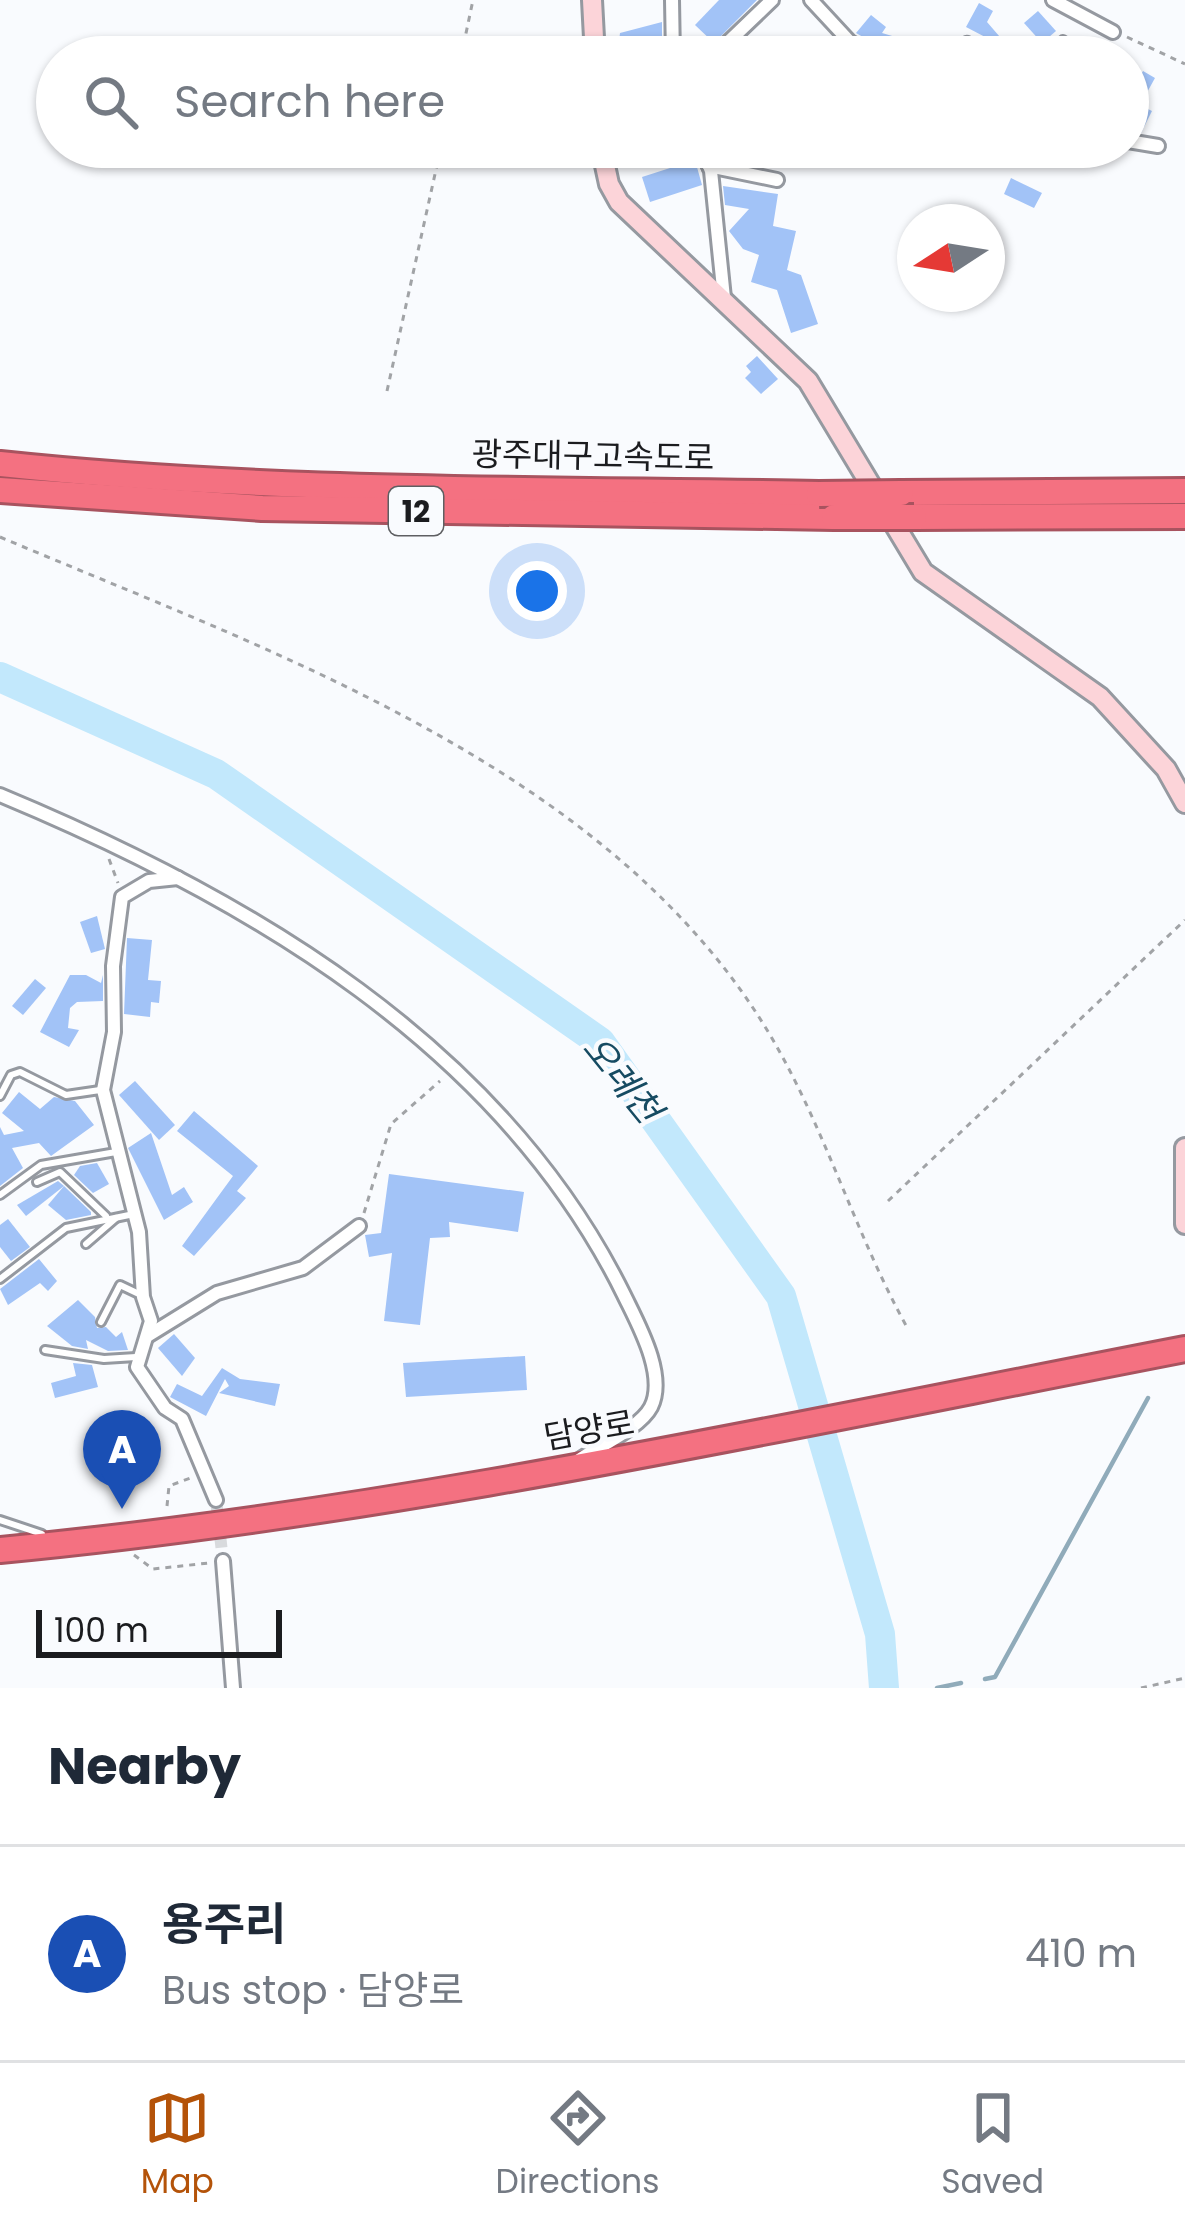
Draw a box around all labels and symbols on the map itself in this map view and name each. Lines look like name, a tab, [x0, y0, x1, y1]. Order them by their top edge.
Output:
north arrow	[897, 204, 1005, 312]
street label: 광주대구고속도로	[471, 430, 715, 482]
road number: 12	[389, 487, 443, 535]
your location	[507, 561, 567, 621]
water label: 오례천	[571, 1024, 676, 1137]
street label: 담양로	[540, 1399, 638, 1461]
pin: A	[83, 1410, 161, 1509]
scale bar	[36, 1604, 282, 1657]

